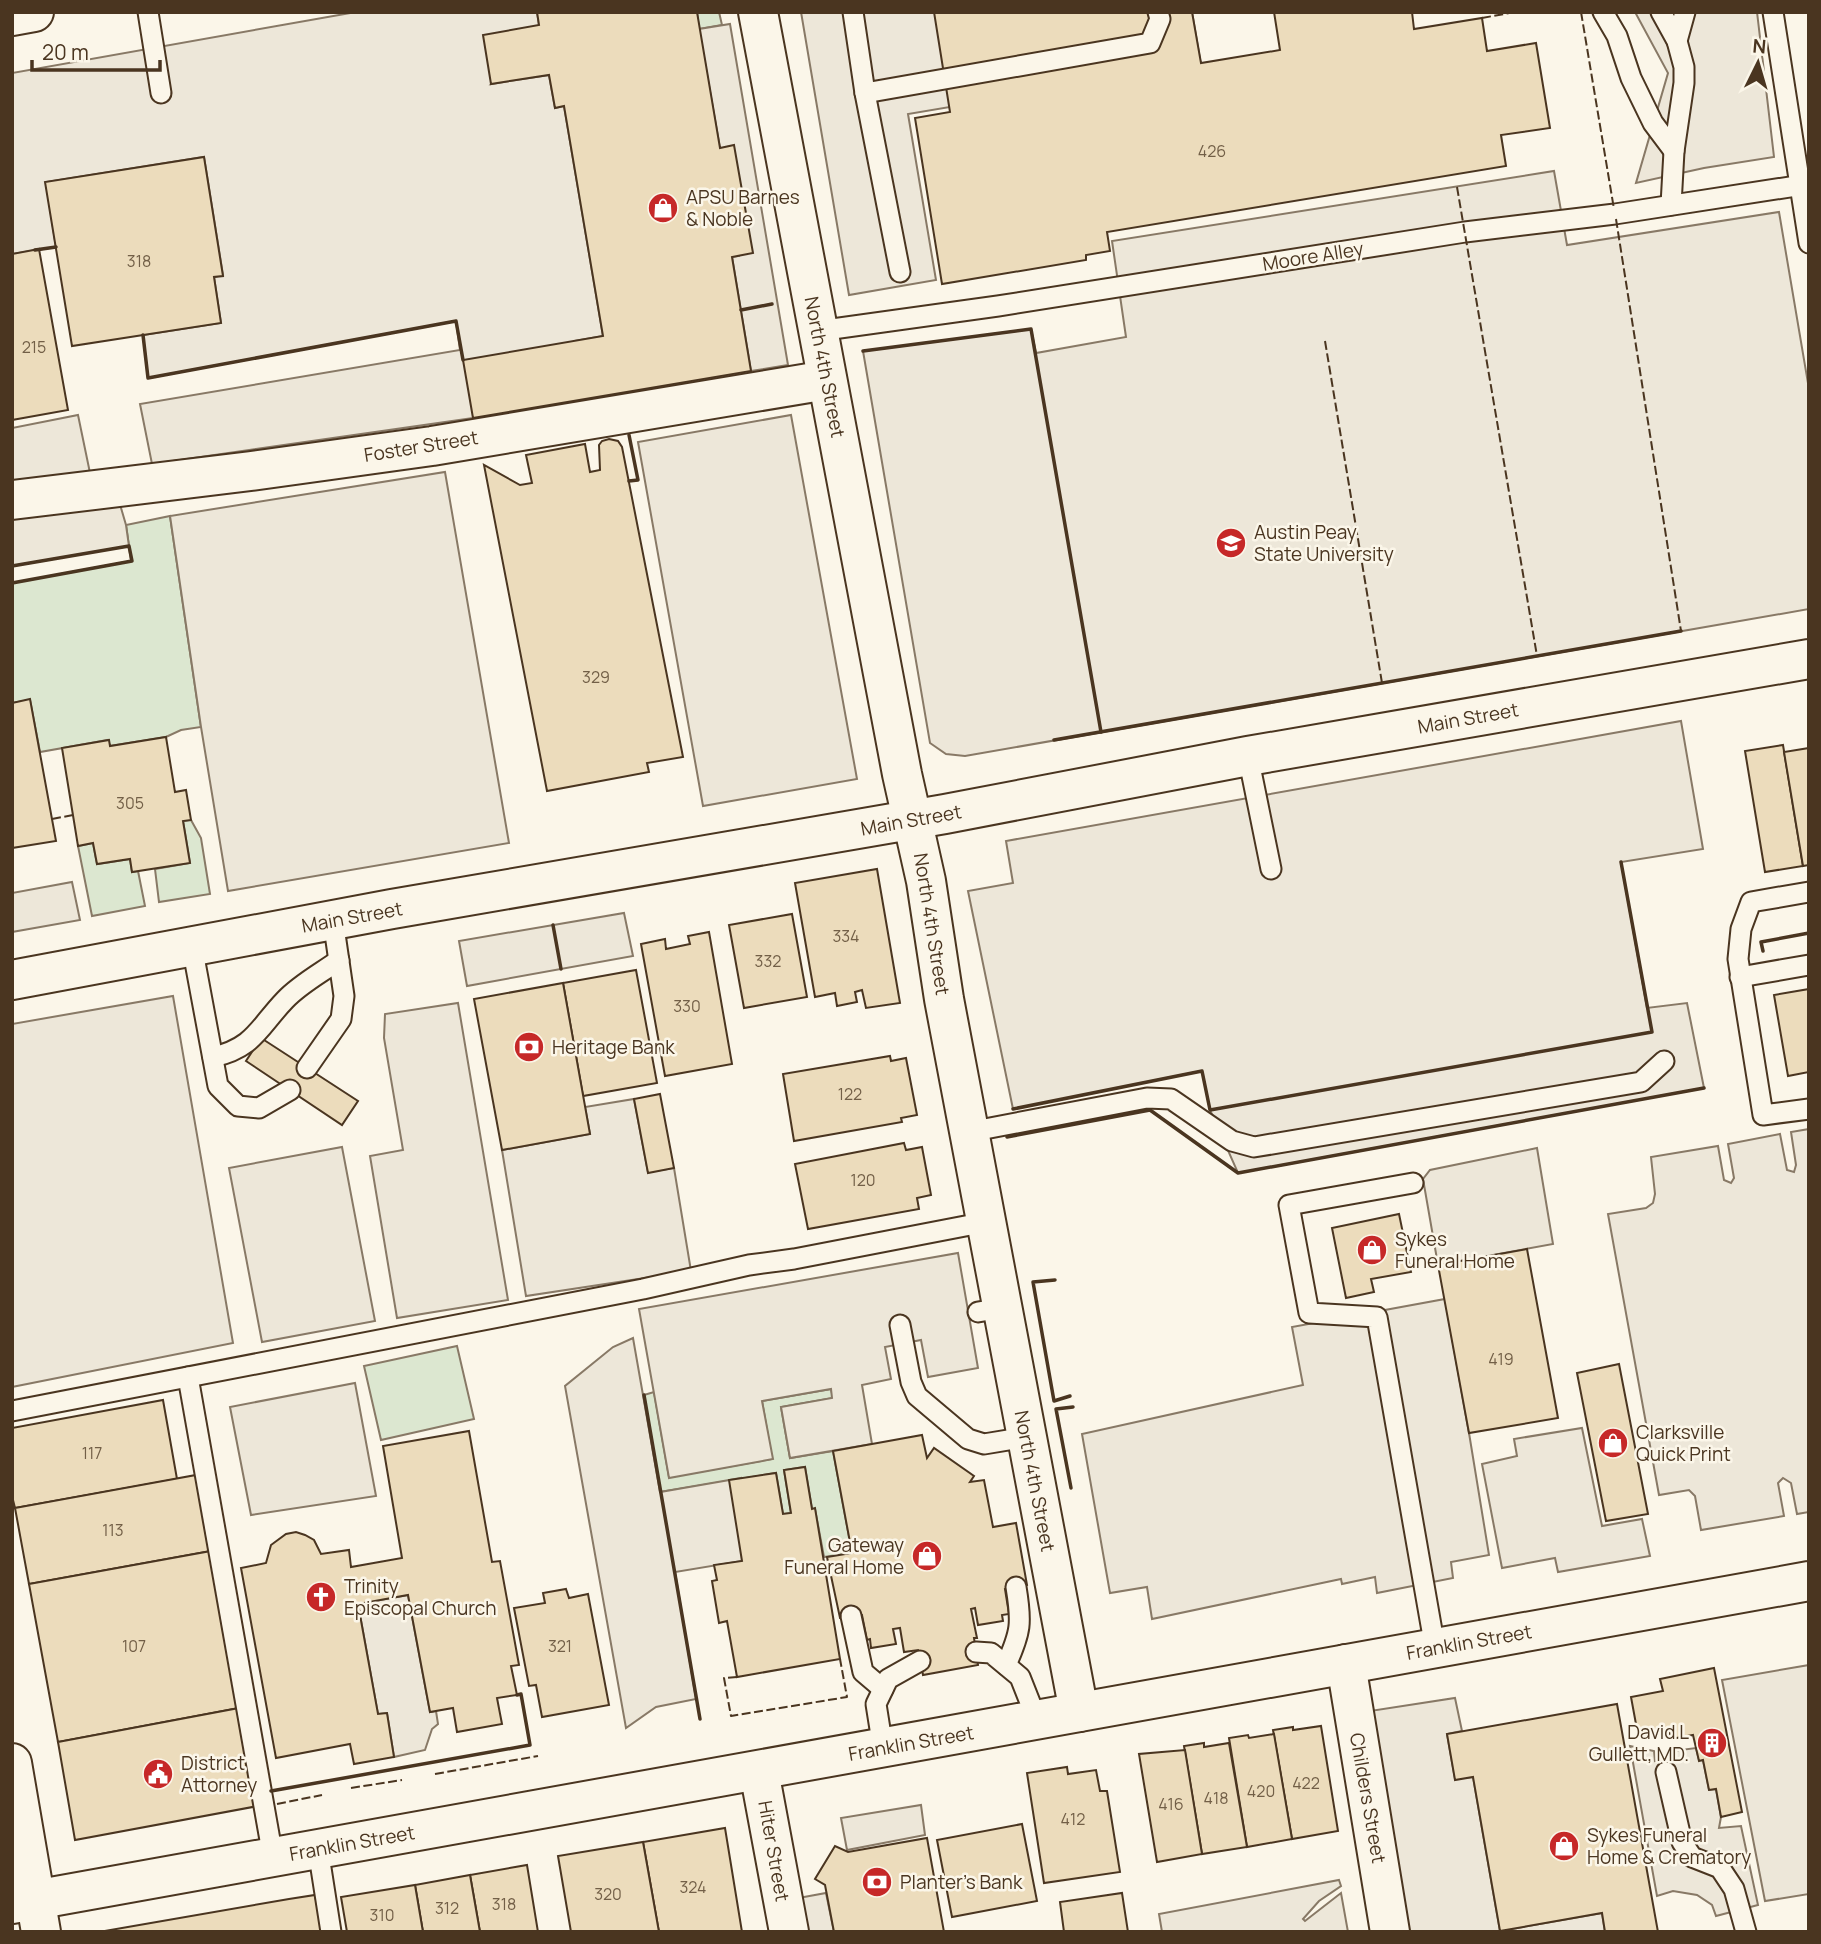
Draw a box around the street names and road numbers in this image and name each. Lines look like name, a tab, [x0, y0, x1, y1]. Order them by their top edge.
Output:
street label: Moore Alley	[1261, 235, 1365, 277]
street label: North 4th Street	[799, 294, 851, 440]
street label: Foster Street	[362, 424, 480, 468]
street label: Main Street	[1416, 696, 1520, 740]
street label: Main Street	[859, 798, 963, 842]
street label: North 4th Street	[908, 851, 956, 997]
street label: Main Street	[300, 895, 404, 939]
street label: North 4th Street	[1009, 1408, 1061, 1554]
street label: Franklin Street	[1404, 1618, 1534, 1666]
street label: Franklin Street	[846, 1719, 976, 1767]
street label: Childers Street	[1344, 1731, 1392, 1865]
street label: Hiter Street	[752, 1798, 796, 1904]
street label: Franklin Street	[287, 1819, 417, 1867]

